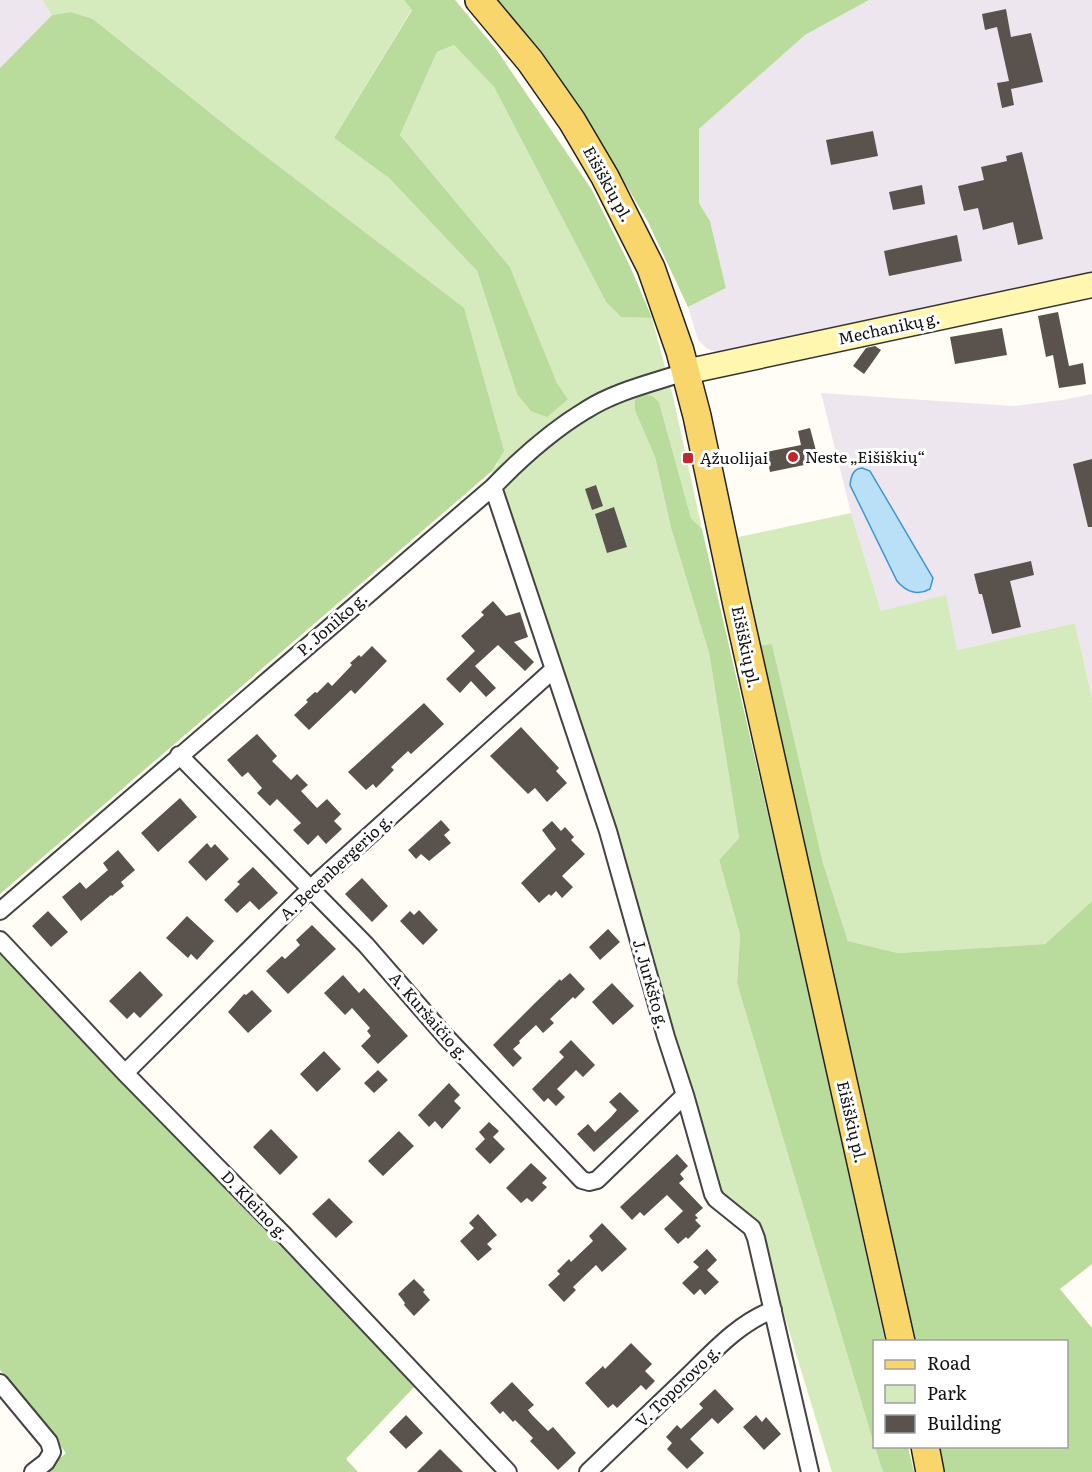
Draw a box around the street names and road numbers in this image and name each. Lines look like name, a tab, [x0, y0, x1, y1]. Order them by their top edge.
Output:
street label: Eišiškių pl.	[578, 141, 640, 226]
street label: Mechanikų g.	[836, 304, 942, 350]
street label: P. Joniko g.	[291, 586, 372, 661]
street label: Eišiškių pl.	[727, 603, 767, 690]
street label: A. Becenbergerio g.	[273, 807, 397, 925]
street label: J. Jurkšto g.	[628, 936, 676, 1031]
street label: A. Kuršaičio g.	[384, 966, 475, 1065]
street label: Eišiškių pl.	[832, 1078, 874, 1165]
street label: D. Kleino g.	[216, 1164, 295, 1244]
street label: V. Toporovo g.	[629, 1338, 725, 1432]

